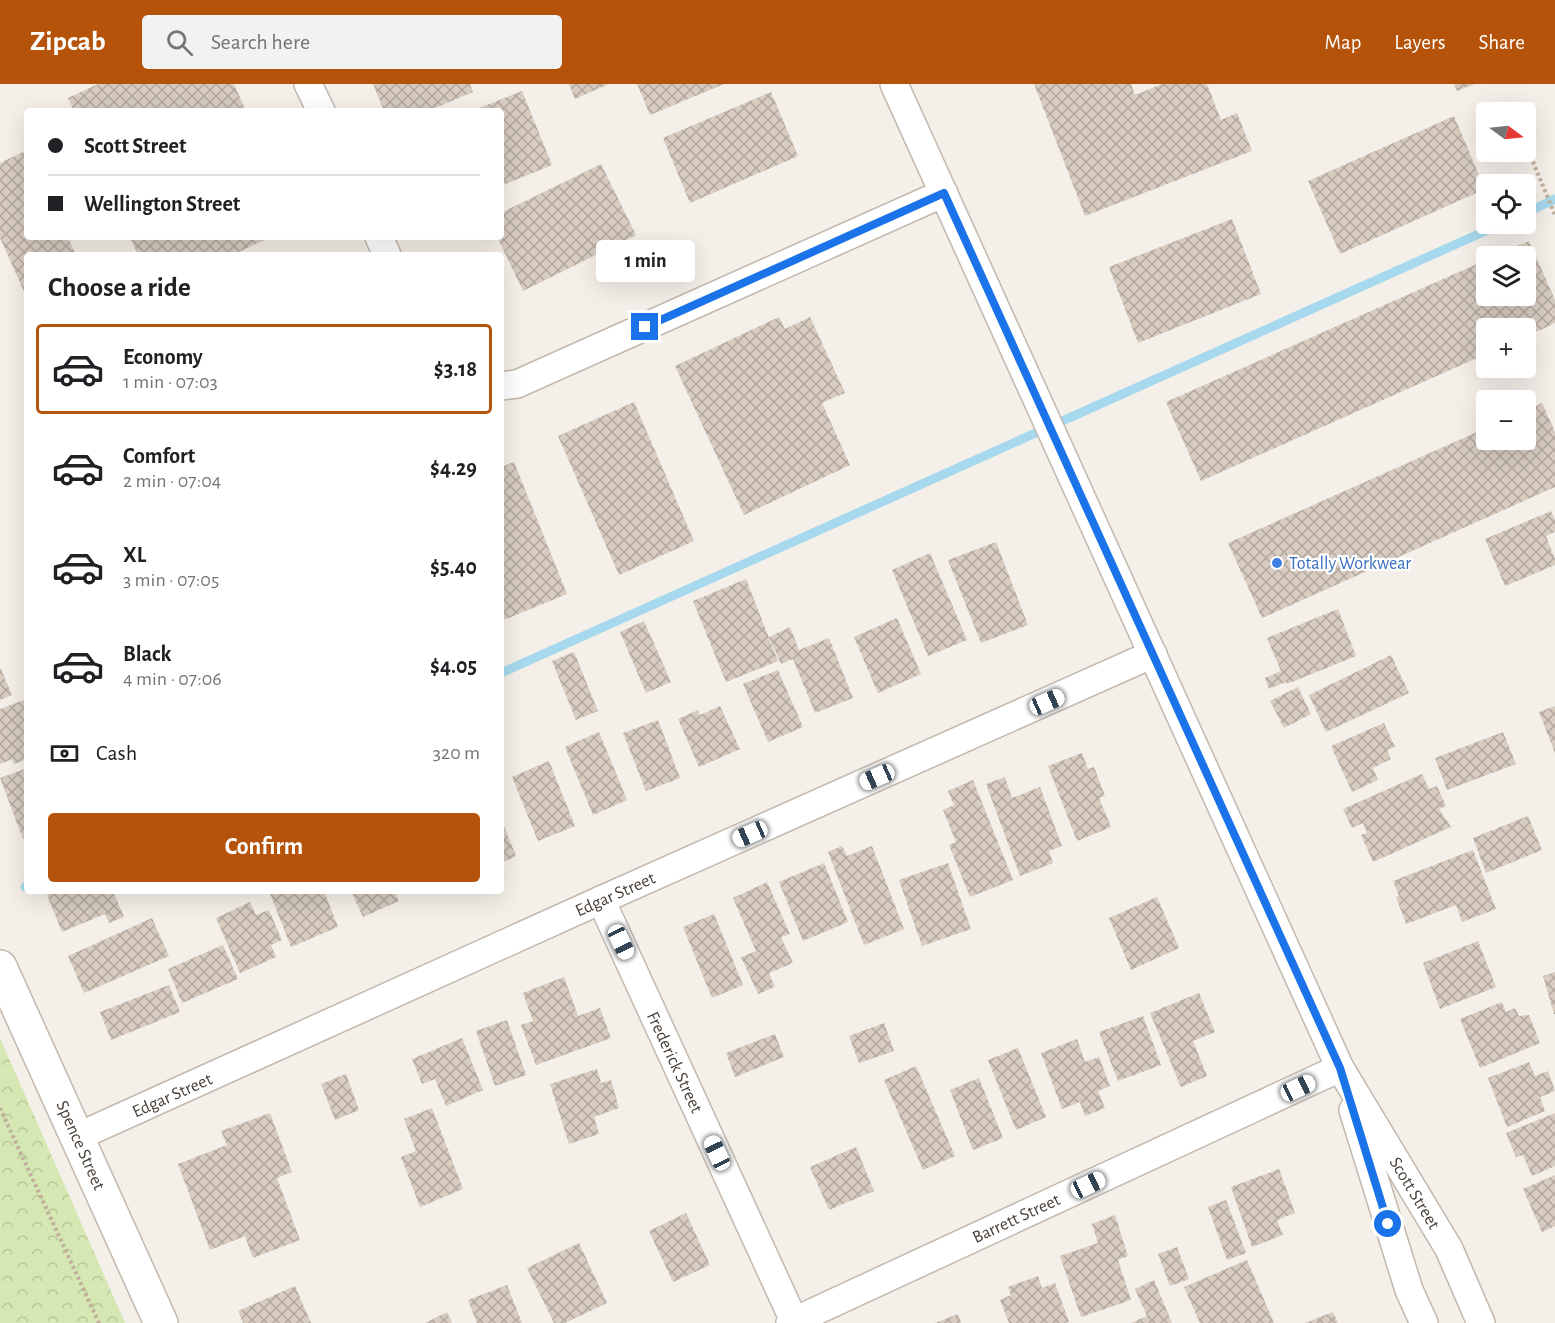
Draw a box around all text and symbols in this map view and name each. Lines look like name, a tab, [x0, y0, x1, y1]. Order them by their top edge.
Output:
search box	[142, 15, 562, 69]
icon: search	[163, 26, 196, 59]
text: Zipcab	[30, 28, 106, 56]
text: Search here	[211, 31, 310, 53]
text: Map	[1325, 32, 1361, 53]
text: Layers	[1394, 32, 1445, 53]
text: Share	[1478, 32, 1525, 53]
north arrow	[1476, 102, 1536, 162]
map controls	[1476, 102, 1536, 450]
text: Scott Street	[84, 135, 186, 157]
button: locate	[1476, 174, 1536, 234]
text: Wellington Street	[84, 193, 240, 215]
callout: 1 min	[596, 240, 694, 282]
button: layers	[1476, 246, 1536, 306]
text: 1 min	[624, 251, 667, 271]
text: Choose a ride	[48, 274, 191, 301]
route end	[631, 313, 658, 340]
button: +	[1476, 318, 1536, 378]
icon: car	[51, 342, 105, 396]
text: Economy	[123, 346, 203, 368]
text: $3.18	[434, 358, 477, 380]
text: 1 min · 07:03	[123, 372, 218, 392]
button: −	[1476, 390, 1536, 450]
icon: car	[51, 441, 105, 495]
text: Comfort	[123, 445, 195, 467]
text: $4.29	[430, 457, 477, 479]
text: 2 min · 07:04	[123, 471, 221, 491]
icon: car	[51, 540, 105, 594]
text: XL	[123, 544, 146, 566]
place label: Totally Workwear	[1289, 555, 1411, 573]
text: $5.40	[430, 556, 477, 578]
marker: Totally Workwear	[1270, 556, 1284, 570]
text: 3 min · 07:05	[123, 570, 219, 590]
icon: car	[51, 639, 105, 693]
text: Black	[123, 643, 171, 665]
text: $4.05	[430, 655, 477, 677]
text: 4 min · 07:06	[123, 669, 222, 689]
car	[1027, 686, 1067, 718]
icon: cash	[48, 737, 81, 770]
text: Cash	[96, 742, 137, 764]
text: 320 m	[433, 743, 480, 763]
car	[857, 761, 897, 793]
button: Confirm	[48, 813, 480, 882]
car	[730, 818, 770, 850]
street label: Edgar Street	[573, 869, 658, 920]
car	[605, 922, 637, 962]
street label: Frederick Street	[643, 1009, 705, 1116]
street label: Edgar Street	[130, 1070, 215, 1121]
car	[1278, 1072, 1318, 1104]
street label: Spence Street	[52, 1098, 108, 1193]
car	[701, 1133, 733, 1173]
street label: Scott Street	[1386, 1154, 1443, 1233]
car	[1068, 1169, 1108, 1201]
street label: Barrett Street	[970, 1191, 1063, 1247]
route start	[1374, 1210, 1401, 1237]

